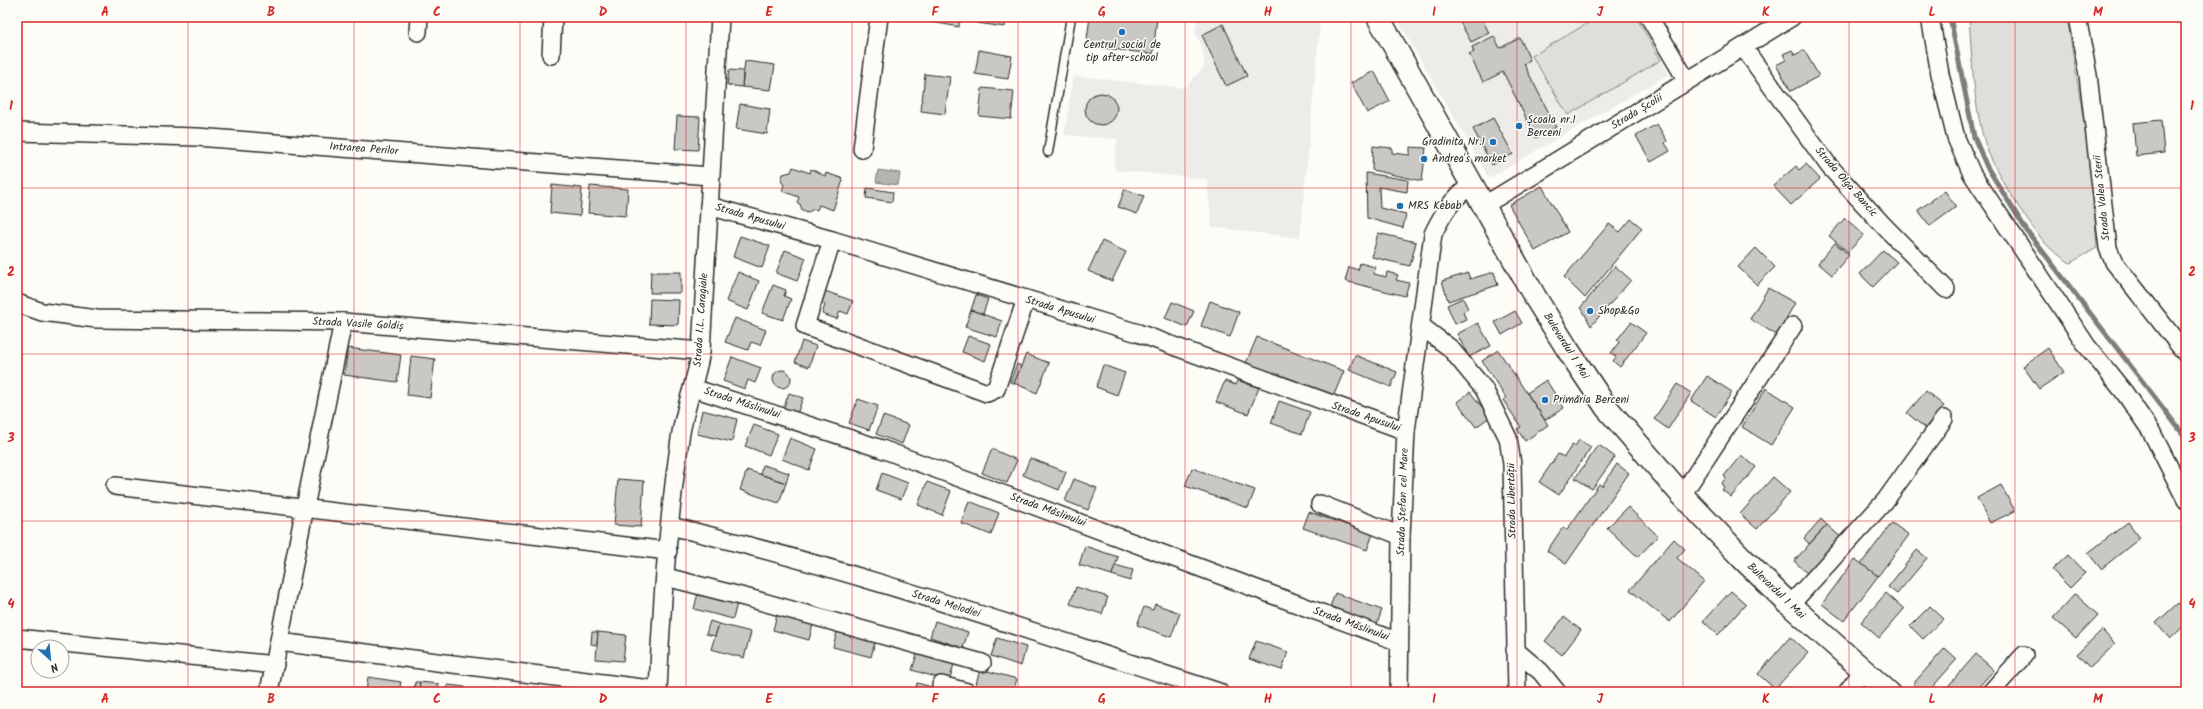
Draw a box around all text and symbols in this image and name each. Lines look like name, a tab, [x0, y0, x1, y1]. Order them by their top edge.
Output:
text: A	[101, 2, 109, 23]
text: B	[267, 2, 275, 23]
text: C	[433, 2, 441, 23]
text: D	[599, 2, 608, 23]
text: E	[765, 2, 773, 23]
text: F	[931, 2, 939, 23]
text: G	[1098, 2, 1106, 23]
text: H	[1264, 2, 1273, 23]
text: I	[1432, 2, 1436, 23]
text: J	[1597, 2, 1604, 23]
text: K	[1762, 2, 1770, 23]
text: L	[1928, 2, 1936, 23]
text: M	[2093, 2, 2103, 23]
marker: Centrul social de tip after-school	[1117, 27, 1127, 37]
place label: Centrul social de tip after-school	[1083, 36, 1161, 67]
street label: Strada Școlii	[1608, 89, 1667, 135]
text: 1	[9, 96, 13, 117]
text: 1	[2190, 96, 2194, 117]
place label: Școala nr.1 Berceni	[1527, 111, 1576, 142]
marker: Școala nr.1 Berceni	[1514, 121, 1524, 131]
place label: Gradinita Nr.1	[1422, 133, 1485, 151]
marker: Gradinita Nr.1	[1488, 137, 1498, 147]
street label: Intrarea Perilor	[329, 138, 400, 160]
street label: Strada Olga Bancic	[1810, 143, 1882, 221]
place label: Andrea's market	[1432, 150, 1507, 168]
marker: Andrea's market	[1419, 154, 1429, 164]
street label: Strada Valea Sterii	[2089, 154, 2115, 242]
place label: MRS Kebab	[1408, 197, 1462, 215]
street label: Strada Apusului	[713, 198, 787, 236]
marker: MRS Kebab	[1395, 201, 1405, 211]
text: 2	[7, 262, 15, 283]
text: 2	[2188, 262, 2196, 283]
street label: Strada I.L. Caragiale	[689, 272, 713, 368]
street label: Strada Apusului	[1023, 291, 1097, 329]
place label: Shop&Go	[1598, 302, 1639, 320]
marker: Shop&Go	[1585, 306, 1595, 316]
street label: Bulevardul 1 Mai	[1538, 309, 1594, 383]
street label: Strada Vasile Goldiș	[312, 313, 404, 335]
street label: Strada Măslinului	[701, 382, 783, 424]
place label: Primăria Berceni	[1553, 391, 1629, 409]
marker: Primăria Berceni	[1540, 395, 1550, 405]
street label: Strada Apusului	[1329, 397, 1403, 437]
text: 3	[6, 428, 15, 449]
text: 3	[2187, 428, 2196, 449]
street label: Strada Ștefan cel Mare	[1392, 448, 1414, 556]
street label: Strada Libertății	[1502, 463, 1522, 539]
street label: Strada Măslinului	[1008, 488, 1089, 532]
street label: Bulevardul 1 Mai	[1743, 558, 1810, 624]
street label: Strada Melodiei	[909, 585, 983, 623]
text: 4	[7, 594, 15, 615]
text: 4	[2188, 594, 2196, 615]
street label: Strada Măslinului	[1311, 602, 1392, 646]
north arrow	[30, 639, 70, 679]
text: N	[47, 657, 61, 677]
text: A	[101, 689, 109, 709]
text: B	[267, 689, 275, 709]
text: C	[433, 689, 441, 709]
text: D	[599, 689, 608, 709]
text: E	[765, 689, 773, 709]
text: F	[931, 689, 939, 709]
text: G	[1098, 689, 1106, 709]
text: H	[1264, 689, 1273, 709]
text: I	[1432, 689, 1436, 709]
text: J	[1597, 689, 1604, 709]
text: K	[1762, 689, 1770, 709]
text: L	[1928, 689, 1936, 709]
text: M	[2093, 689, 2103, 709]

